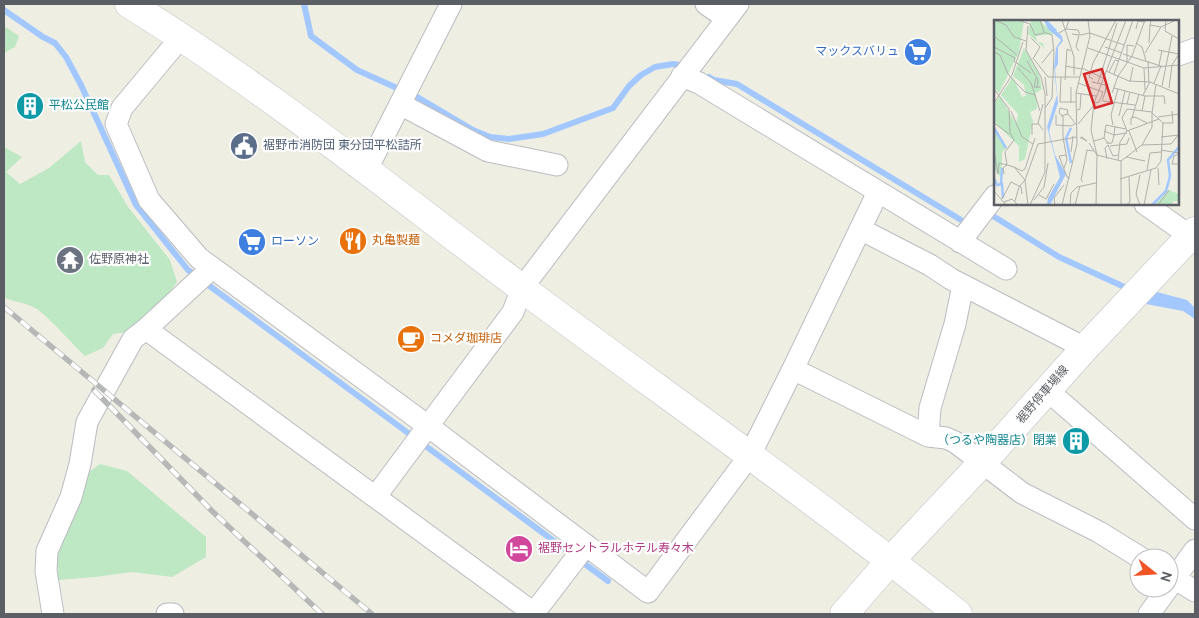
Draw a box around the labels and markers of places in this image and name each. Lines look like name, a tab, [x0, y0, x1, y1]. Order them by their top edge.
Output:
supermarket icon: マックスバリュ	[903, 37, 933, 67]
place label: マックスバリュ	[815, 44, 899, 60]
building icon: 平松公民館	[15, 91, 45, 121]
place label: 平松公民館	[49, 98, 109, 114]
public building icon: 裾野市消防団 東分団平松詰所	[229, 131, 259, 161]
place label: 裾野市消防団 東分団平松詰所	[263, 138, 422, 154]
restaurant icon: 丸亀製麺	[338, 226, 368, 256]
supermarket icon: ローソン	[237, 227, 267, 257]
place label: 丸亀製麺	[372, 233, 420, 249]
place label: ローソン	[271, 234, 319, 250]
temple icon: 佐野原神社	[55, 245, 85, 275]
place label: 佐野原神社	[89, 252, 149, 268]
cafe icon: コメダ珈琲店	[396, 324, 426, 354]
place label: コメダ珈琲店	[430, 331, 502, 347]
building icon: （つるや陶器店）閉業	[1061, 426, 1091, 456]
place label: （つるや陶器店）閉業	[937, 433, 1057, 449]
hotel icon: 裾野セントラルホテル寿々木	[504, 534, 534, 564]
place label: 裾野セントラルホテル寿々木	[538, 541, 694, 557]

